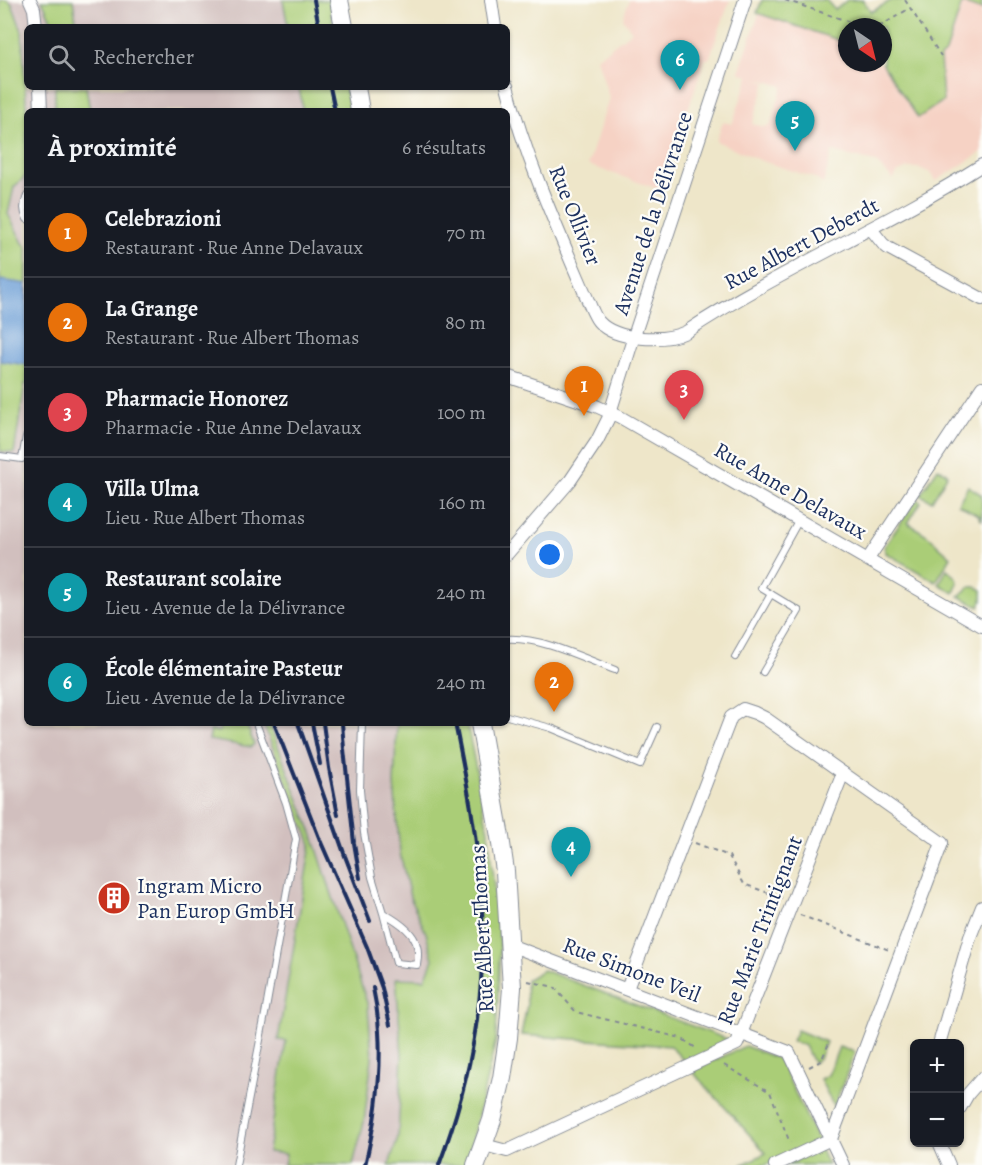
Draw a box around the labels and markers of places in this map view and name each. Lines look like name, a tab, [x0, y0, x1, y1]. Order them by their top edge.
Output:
pin: 6	[660, 40, 700, 90]
pin: 5	[776, 102, 814, 151]
pin: 1	[564, 366, 604, 416]
pin: 3	[664, 370, 704, 420]
pin: 2	[534, 662, 574, 712]
pin: 4	[552, 828, 590, 877]
place label: Ingram Micro Pan Europ GmbH	[137, 871, 295, 926]
building icon: Ingram Micro Pan Europ GmbH	[96, 880, 132, 916]

